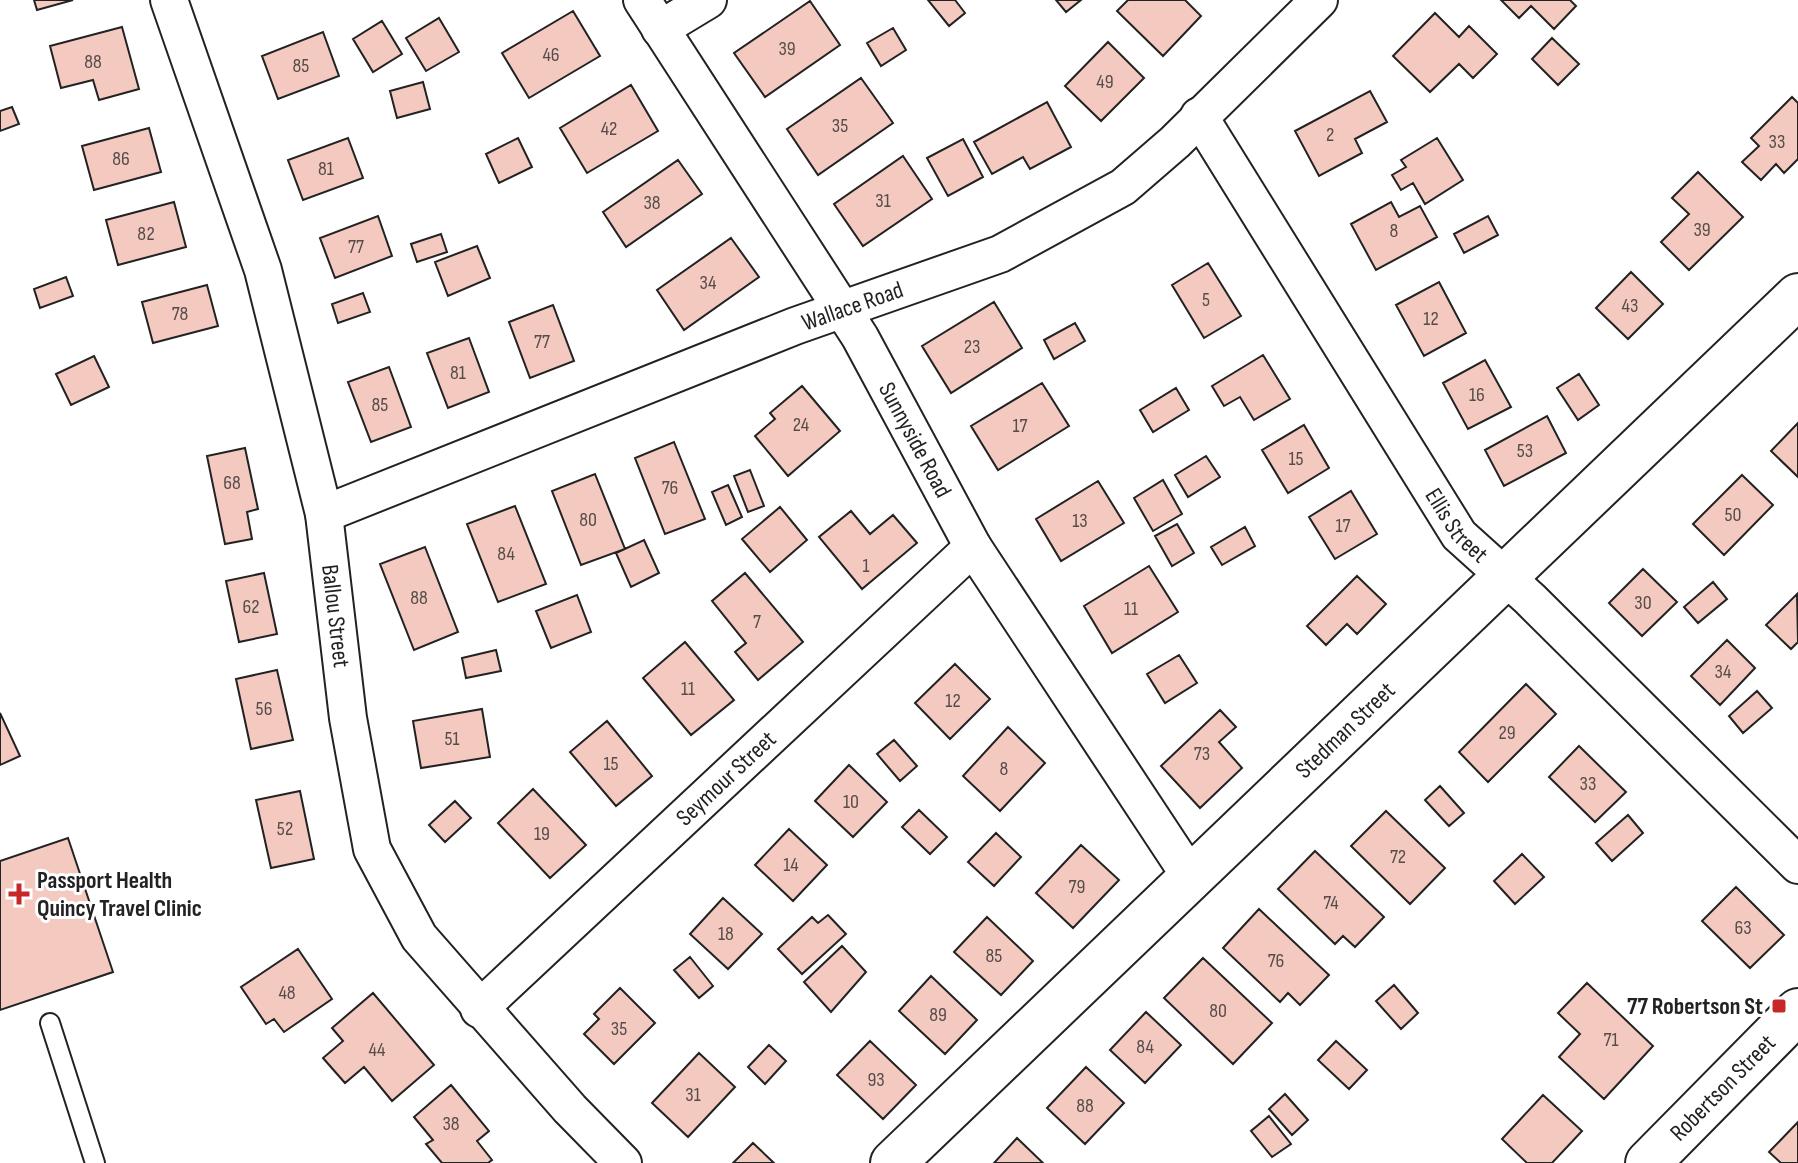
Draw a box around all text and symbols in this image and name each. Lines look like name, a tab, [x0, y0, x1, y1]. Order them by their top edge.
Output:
house number: 39	[778, 37, 796, 61]
house number: 46	[542, 43, 560, 67]
house number: 88	[84, 50, 102, 74]
house number: 85	[293, 54, 309, 78]
house number: 49	[1096, 70, 1114, 94]
house number: 35	[832, 114, 848, 138]
house number: 42	[601, 117, 617, 141]
house number: 2	[1326, 123, 1334, 147]
house number: 33	[1769, 130, 1785, 154]
house number: 86	[112, 147, 130, 171]
house number: 81	[318, 157, 334, 181]
house number: 31	[875, 189, 891, 213]
house number: 38	[643, 191, 661, 215]
house number: 39	[1693, 218, 1711, 242]
house number: 8	[1390, 219, 1398, 243]
house number: 82	[137, 222, 155, 246]
house number: 77	[348, 235, 364, 259]
house number: 34	[700, 271, 716, 295]
street label: Wallace Road	[798, 275, 907, 337]
house number: 5	[1202, 288, 1210, 312]
house number: 43	[1622, 294, 1638, 318]
house number: 78	[172, 302, 188, 326]
house number: 12	[1423, 307, 1439, 331]
house number: 77	[534, 330, 550, 354]
house number: 23	[964, 335, 980, 359]
house number: 81	[450, 361, 466, 385]
street label: Sunnyside Road	[872, 377, 958, 502]
house number: 16	[1469, 383, 1485, 407]
house number: 85	[372, 393, 388, 417]
house number: 24	[793, 413, 809, 437]
house number: 17	[1013, 414, 1027, 438]
house number: 53	[1517, 439, 1533, 463]
house number: 15	[1288, 447, 1304, 471]
house number: 68	[223, 471, 241, 495]
house number: 76	[662, 476, 678, 500]
street label: Ellis Street	[1419, 483, 1494, 569]
house number: 50	[1725, 503, 1741, 527]
house number: 80	[579, 508, 597, 532]
house number: 13	[1072, 509, 1088, 533]
house number: 17	[1336, 514, 1350, 538]
house number: 84	[497, 542, 515, 566]
house number: 1	[863, 554, 870, 578]
street label: Ballou Street	[316, 563, 356, 669]
house number: 88	[410, 586, 428, 610]
house number: 30	[1634, 591, 1652, 615]
house number: 62	[242, 595, 260, 619]
house number: 11	[1124, 597, 1138, 621]
house number: 7	[753, 610, 761, 634]
house number: 34	[1715, 660, 1731, 684]
street label: Stedman Street	[1289, 676, 1401, 784]
house number: 11	[681, 677, 695, 701]
house number: 12	[945, 689, 961, 713]
house number: 56	[256, 697, 272, 721]
house number: 29	[1498, 721, 1516, 745]
street label: Seymour Street	[670, 725, 782, 832]
house number: 51	[444, 727, 460, 751]
house number: 73	[1194, 742, 1210, 766]
house number: 15	[603, 752, 619, 776]
house number: 8	[1000, 757, 1008, 781]
house number: 33	[1580, 772, 1596, 796]
house number: 10	[843, 790, 859, 814]
house number: 52	[277, 817, 293, 841]
house number: 19	[534, 822, 550, 846]
house number: 72	[1390, 845, 1406, 869]
house number: 14	[783, 853, 799, 877]
place label: Passport Health Quincy Travel Clinic	[37, 866, 202, 923]
house number: 79	[1069, 875, 1085, 899]
marker: Passport Health Quincy Travel Clinic	[8, 883, 30, 905]
house number: 74	[1323, 891, 1339, 915]
house number: 63	[1734, 916, 1752, 940]
house number: 18	[718, 922, 734, 946]
house number: 85	[986, 944, 1002, 968]
house number: 76	[1268, 949, 1284, 973]
house number: 48	[278, 981, 296, 1005]
place label: 77 Robertson St	[1627, 992, 1763, 1021]
marker: 77 Robertson St	[1770, 997, 1788, 1015]
house number: 80	[1209, 999, 1227, 1023]
house number: 89	[929, 1003, 947, 1027]
house number: 35	[611, 1017, 627, 1041]
house number: 71	[1603, 1028, 1619, 1052]
street label: Robertson Street	[1664, 1028, 1781, 1147]
house number: 84	[1136, 1035, 1154, 1059]
house number: 44	[369, 1038, 385, 1062]
house number: 93	[867, 1068, 885, 1092]
house number: 31	[685, 1083, 701, 1107]
house number: 88	[1076, 1094, 1094, 1118]
house number: 38	[442, 1112, 460, 1136]

